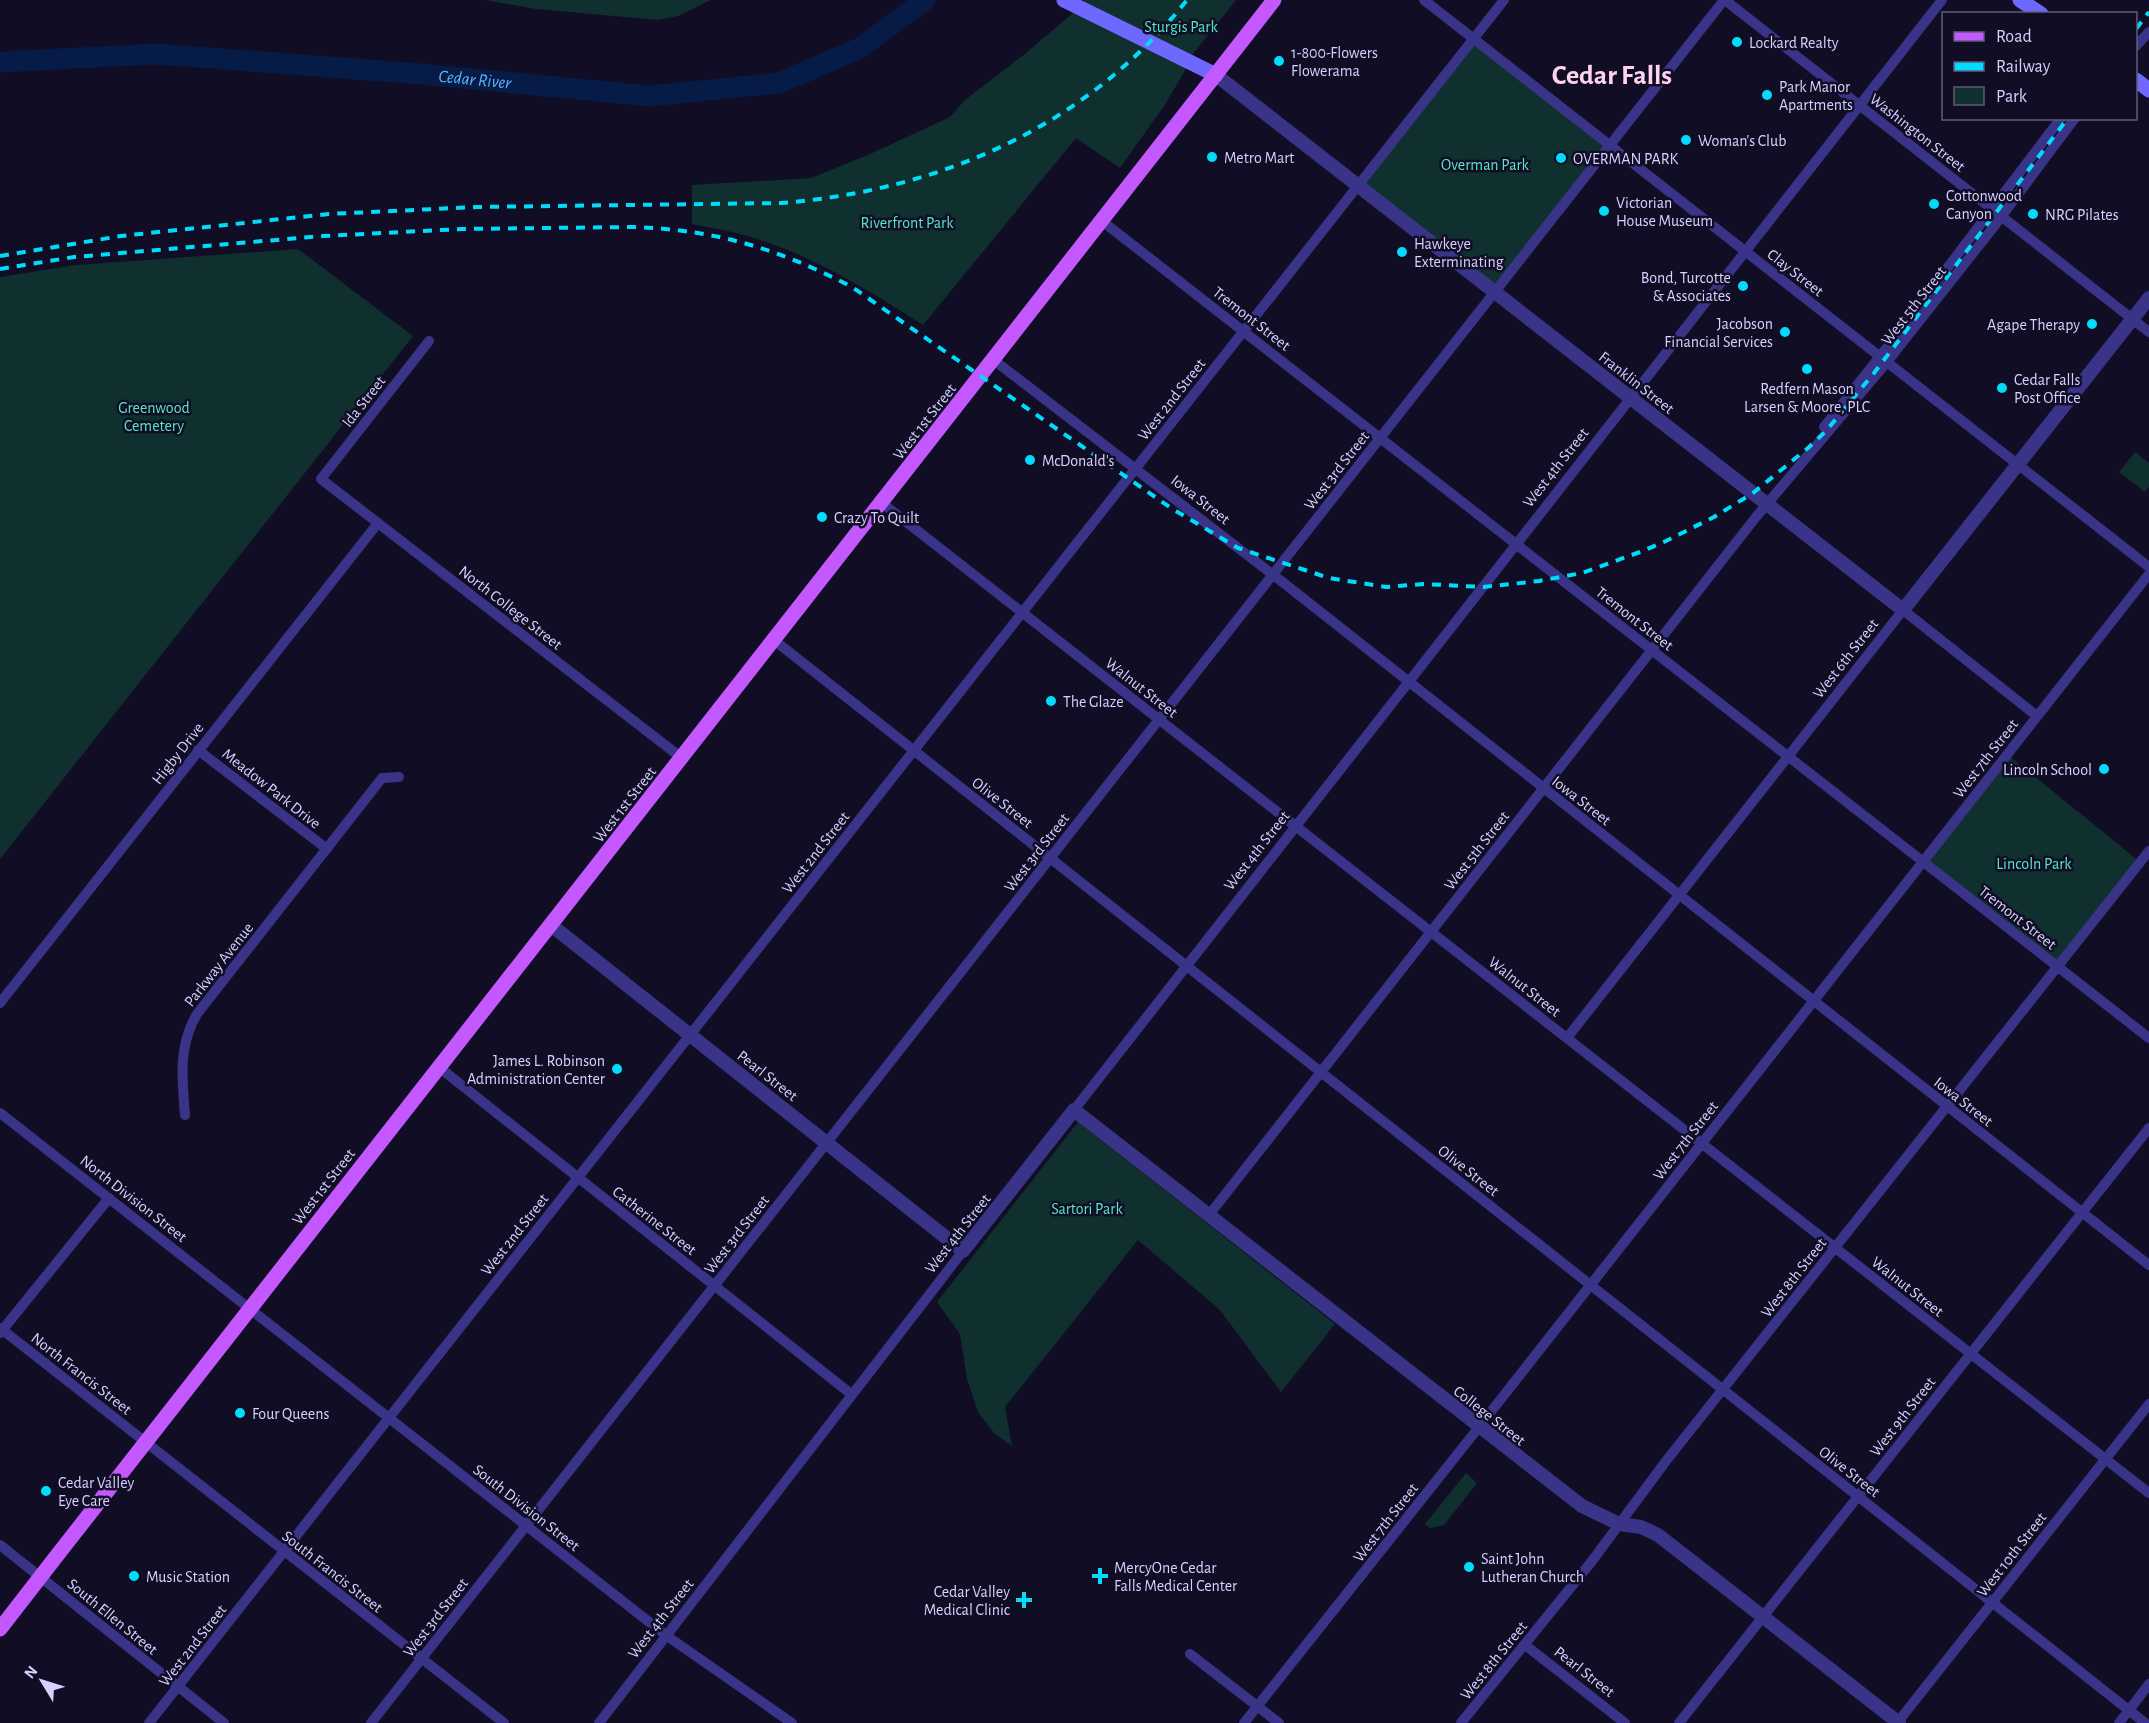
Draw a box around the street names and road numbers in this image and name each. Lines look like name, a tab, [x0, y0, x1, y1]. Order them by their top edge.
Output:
street label: Washington Street	[1867, 91, 1968, 175]
street label: Clay Street	[1764, 246, 1827, 300]
street label: West 5th Street	[1878, 263, 1949, 348]
street label: Tremont Street	[1210, 284, 1293, 354]
street label: Franklin Street	[1596, 349, 1677, 417]
street label: West 2nd Street	[1135, 356, 1208, 443]
street label: Ida Street	[339, 373, 389, 430]
street label: West 1st Street	[890, 381, 959, 463]
street label: West 4th Street	[1520, 425, 1592, 510]
street label: West 3rd Street	[1301, 428, 1372, 513]
street label: Iowa Street	[1168, 472, 1233, 528]
street label: North College Street	[456, 563, 565, 653]
street label: Tremont Street	[1593, 584, 1676, 654]
street label: West 6th Street	[1810, 616, 1882, 701]
street label: Walnut Street	[1102, 655, 1180, 721]
street label: West 7th Street	[1950, 716, 2021, 801]
street label: Higby Drive	[149, 720, 207, 788]
street label: Meadow Park Drive	[219, 746, 324, 832]
street label: West 1st Street	[590, 764, 659, 846]
street label: Iowa Street	[1549, 773, 1614, 829]
street label: Olive Street	[969, 774, 1036, 831]
street label: West 4th Street	[1221, 808, 1293, 893]
street label: West 5th Street	[1441, 808, 1512, 893]
street label: West 2nd Street	[779, 809, 852, 896]
street label: West 3rd Street	[1001, 810, 1072, 895]
street label: Tremont Street	[1976, 883, 2059, 953]
street label: Parkway Avenue	[181, 920, 257, 1010]
street label: Walnut Street	[1485, 954, 1563, 1020]
street label: Pearl Street	[734, 1047, 801, 1104]
street label: Iowa Street	[1931, 1074, 1996, 1130]
street label: West 7th Street	[1650, 1098, 1721, 1183]
street label: Olive Street	[1435, 1142, 1502, 1199]
street label: West 1st Street	[289, 1146, 358, 1228]
street label: North Division Street	[77, 1152, 190, 1245]
street label: Catherine Street	[609, 1183, 699, 1258]
street label: West 2nd Street	[478, 1191, 551, 1278]
street label: West 4th Street	[922, 1191, 994, 1276]
street label: West 3rd Street	[701, 1192, 772, 1277]
street label: West 8th Street	[1758, 1235, 1830, 1320]
street label: Walnut Street	[1868, 1254, 1946, 1320]
street label: North Francis Street	[28, 1330, 135, 1418]
street label: West 9th Street	[1867, 1374, 1939, 1459]
street label: College Street	[1450, 1383, 1528, 1449]
street label: Olive Street	[1816, 1443, 1883, 1500]
street label: South Division Street	[470, 1461, 583, 1554]
street label: West 7th Street	[1350, 1480, 1421, 1565]
street label: West 10th Street	[1974, 1509, 2050, 1600]
street label: South Francis Street	[279, 1528, 386, 1616]
street label: West 3rd Street	[400, 1575, 471, 1660]
street label: South Ellen Street	[64, 1576, 160, 1658]
street label: West 4th Street	[625, 1576, 697, 1661]
street label: West 2nd Street	[156, 1602, 229, 1689]
street label: West 8th Street	[1457, 1618, 1530, 1703]
street label: Pearl Street	[1551, 1643, 1618, 1700]

